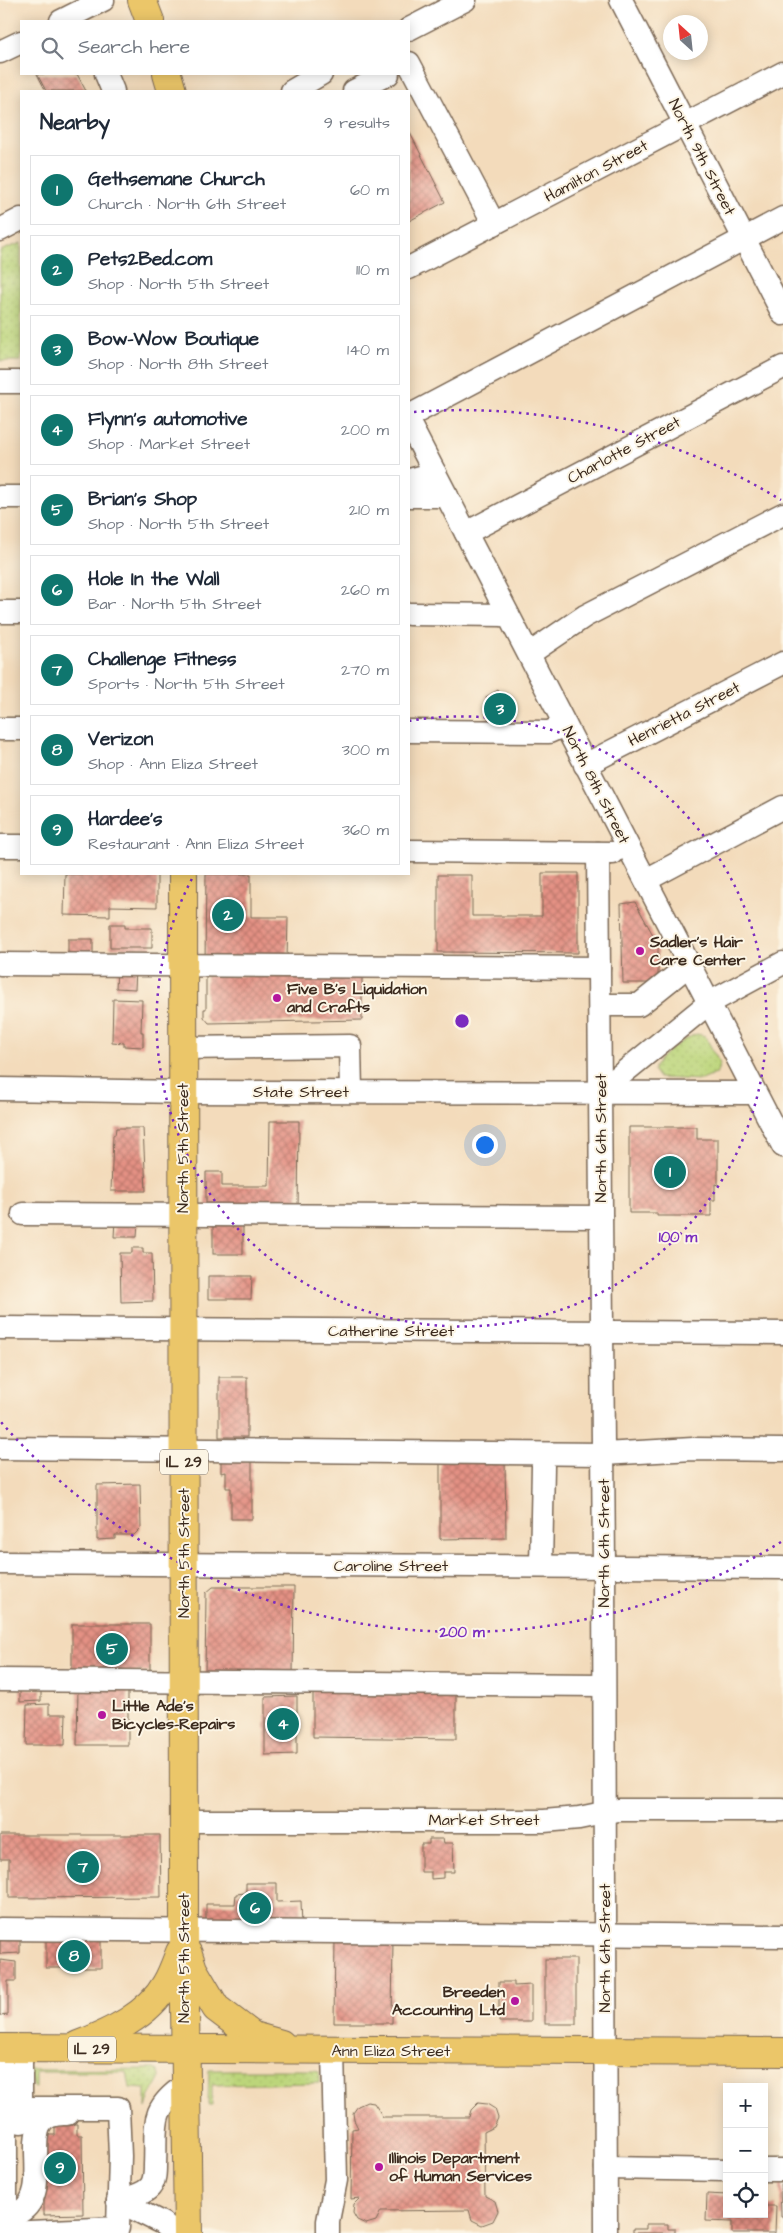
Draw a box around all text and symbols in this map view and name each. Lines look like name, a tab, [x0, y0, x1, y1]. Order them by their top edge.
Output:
north arrow	[663, 15, 708, 60]
search box	[20, 20, 410, 75]
icon: search	[38, 34, 66, 62]
text: Search here	[78, 34, 190, 61]
street label: North 9th Street	[663, 95, 741, 219]
text: Nearby	[40, 108, 110, 137]
text: 9 results	[324, 112, 390, 134]
street label: Hamilton Street	[540, 134, 652, 208]
text: Gethsemane Church	[88, 166, 265, 193]
text: 1	[56, 179, 58, 201]
text: 60 m	[350, 179, 389, 201]
text: Church · North 6th Street	[88, 193, 286, 215]
text: Pets2Bed.com	[88, 246, 212, 273]
text: 2	[52, 259, 62, 281]
text: 110 m	[356, 259, 389, 281]
text: Shop · North 5th Street	[88, 273, 269, 295]
text: Bow-Wow Boutique	[88, 326, 259, 353]
text: 3	[53, 339, 61, 361]
text: 140 m	[347, 339, 389, 361]
text: Shop · North 8th Street	[88, 353, 268, 375]
text: Flynn's automotive	[88, 406, 248, 433]
street label: Charlotte Street	[564, 411, 685, 489]
text: 4	[52, 419, 62, 441]
text: 200 m	[341, 419, 389, 441]
text: Shop · Market Street	[88, 433, 250, 455]
text: Brian’s Shop	[88, 486, 197, 513]
text: 5	[51, 499, 63, 521]
text: 210 m	[349, 499, 389, 521]
text: Shop · North 5th Street	[88, 513, 269, 535]
text: Hole In the Wall	[88, 566, 220, 593]
text: 6	[52, 579, 62, 601]
text: 260 m	[341, 579, 389, 601]
text: Bar · North 5th Street	[88, 593, 262, 615]
text: Challenge Fitness	[88, 646, 237, 673]
text: 7	[52, 659, 62, 681]
text: 270 m	[341, 659, 389, 681]
text: Sports · North 5th Street	[88, 673, 285, 695]
street label: Henrietta Street	[624, 676, 744, 752]
pin: 3	[484, 690, 516, 728]
street label: North 8th Street	[557, 722, 635, 848]
text: Verizon	[88, 726, 153, 753]
text: 8	[52, 739, 62, 761]
text: 300 m	[342, 739, 389, 761]
text: Shop · Ann Eliza Street	[88, 753, 258, 775]
text: Hardee's	[88, 806, 163, 833]
text: 9	[52, 819, 62, 841]
text: 360 m	[342, 819, 389, 841]
text: Restaurant · Ann Eliza Street	[88, 833, 304, 855]
pin: 2	[212, 896, 244, 934]
place label: Sadler's Hair Care Center	[649, 931, 745, 971]
marker: Sadler's Hair Care Center	[634, 945, 646, 957]
place label: Five B's Liquidation and Crafts	[286, 978, 427, 1018]
marker: Five B's Liquidation and Crafts	[271, 992, 283, 1004]
centre of rings	[453, 1012, 471, 1030]
street label: North 6th Street	[590, 1073, 612, 1202]
street label: State Street	[253, 1081, 349, 1103]
street label: North 5th Street	[172, 1082, 194, 1213]
your location	[472, 1132, 498, 1158]
pin: 1	[654, 1153, 686, 1191]
text: 100 m	[659, 1227, 698, 1248]
street label: Catherine Street	[328, 1320, 455, 1342]
road number: IL 29	[160, 1450, 208, 1474]
street label: North 6th Street	[593, 1478, 615, 1607]
street label: North 5th Street	[173, 1487, 195, 1618]
street label: Caroline Street	[334, 1555, 449, 1577]
text: 200 m	[438, 1622, 485, 1643]
pin: 5	[96, 1630, 128, 1668]
place label: Little Ade's Bicycles-Repairs	[112, 1695, 235, 1736]
pin: 4	[267, 1705, 299, 1743]
marker: Little Ade's Bicycles-Repairs	[96, 1709, 108, 1721]
street label: Market Street	[429, 1809, 540, 1831]
pin: 7	[67, 1848, 99, 1886]
street label: North 6th Street	[594, 1883, 616, 2012]
pin: 6	[239, 1889, 271, 1927]
street label: North 5th Street	[173, 1892, 195, 2023]
pin: 8	[58, 1937, 90, 1975]
place label: Breeden Accounting Ltd	[392, 1981, 506, 2023]
marker: Breeden Accounting Ltd	[509, 1995, 521, 2007]
road number: IL 29	[68, 2036, 116, 2062]
street label: Ann Eliza Street	[332, 2040, 451, 2062]
map controls	[723, 2083, 768, 2218]
button: +	[723, 2083, 768, 2128]
button: −	[723, 2128, 768, 2173]
place label: Illinois Department of Human Services	[389, 2147, 532, 2187]
pin: 9	[44, 2149, 76, 2187]
marker: Illinois Department of Human Services	[373, 2161, 385, 2173]
button: locate	[723, 2173, 768, 2218]

